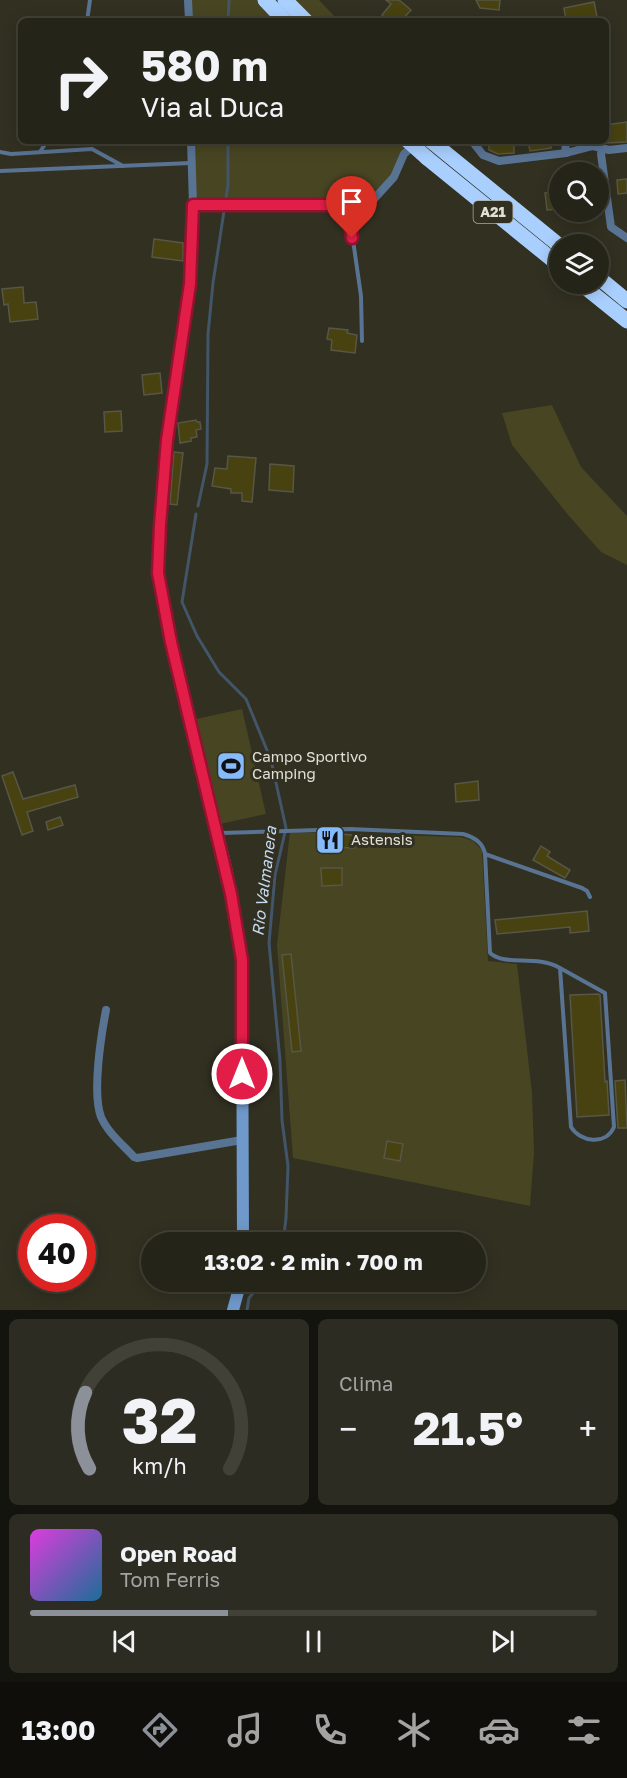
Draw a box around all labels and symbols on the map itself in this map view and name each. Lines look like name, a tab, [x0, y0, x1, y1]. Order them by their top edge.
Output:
pin	[326, 176, 377, 238]
road number: A21	[474, 201, 512, 223]
place label: Campo Sportivo Camping	[252, 747, 367, 782]
sports icon: Campo Sportivo Camping	[215, 750, 247, 782]
water label: Rio Valmanera	[247, 824, 281, 937]
restaurant icon: Astensis	[314, 824, 346, 856]
place label: Astensis	[351, 830, 413, 848]
position arrow	[210, 1042, 274, 1106]
speed limit sign: 40	[18, 1214, 96, 1292]

